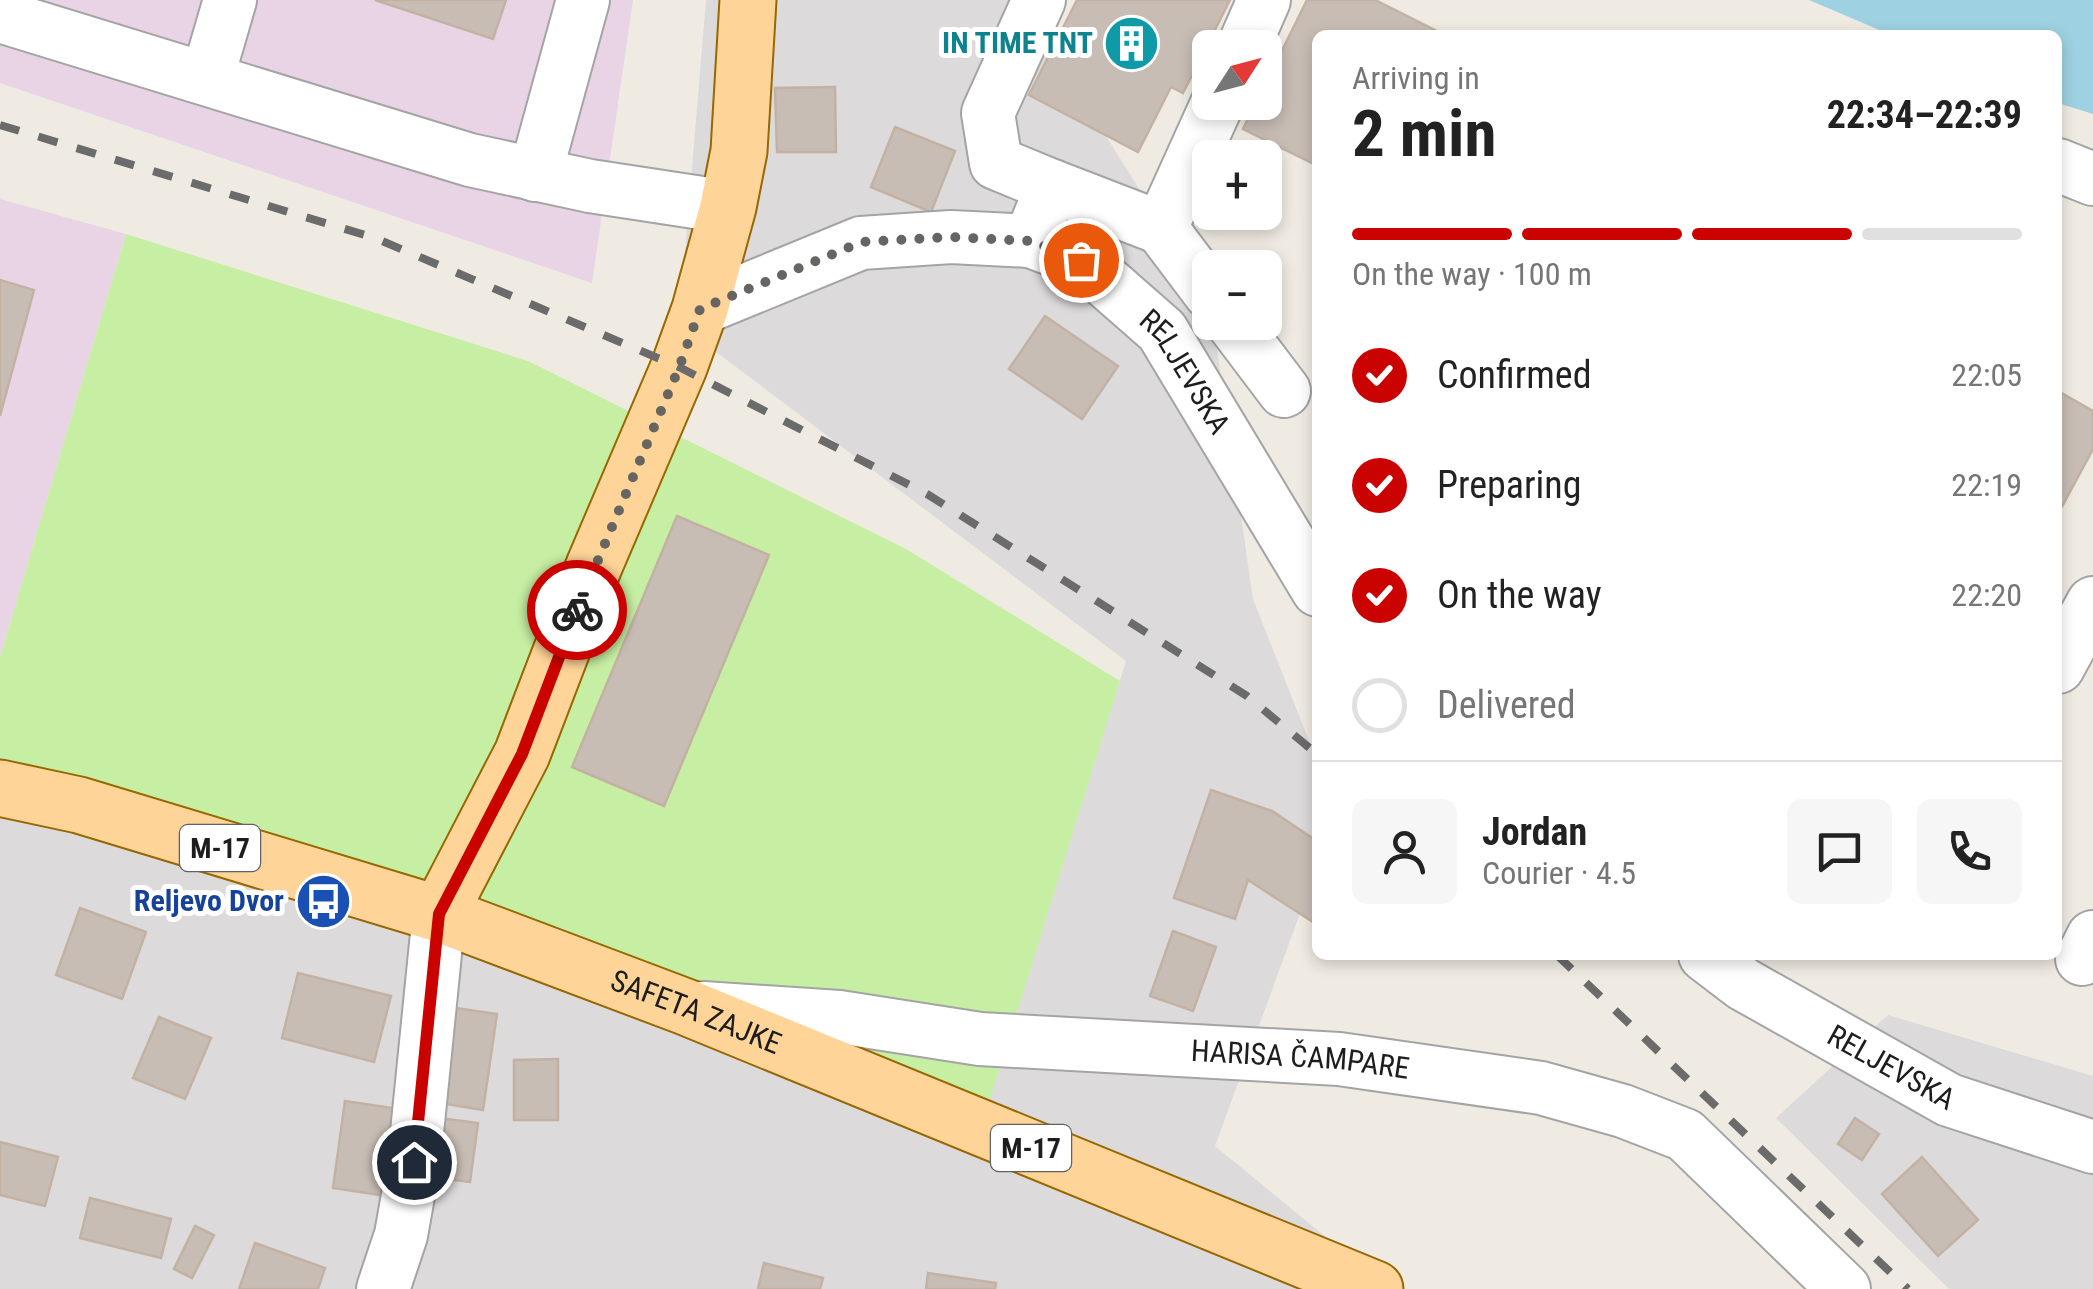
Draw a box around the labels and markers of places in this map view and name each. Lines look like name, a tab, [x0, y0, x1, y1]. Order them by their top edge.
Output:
building icon: IN TIME TNT	[1102, 13, 1162, 73]
place label: IN TIME TNT	[942, 25, 1093, 60]
pin	[1039, 218, 1124, 303]
bus stop icon: Reljevo Dvor	[293, 871, 353, 931]
place label: Reljevo Dvor	[134, 883, 284, 918]
pin	[372, 1120, 457, 1205]

